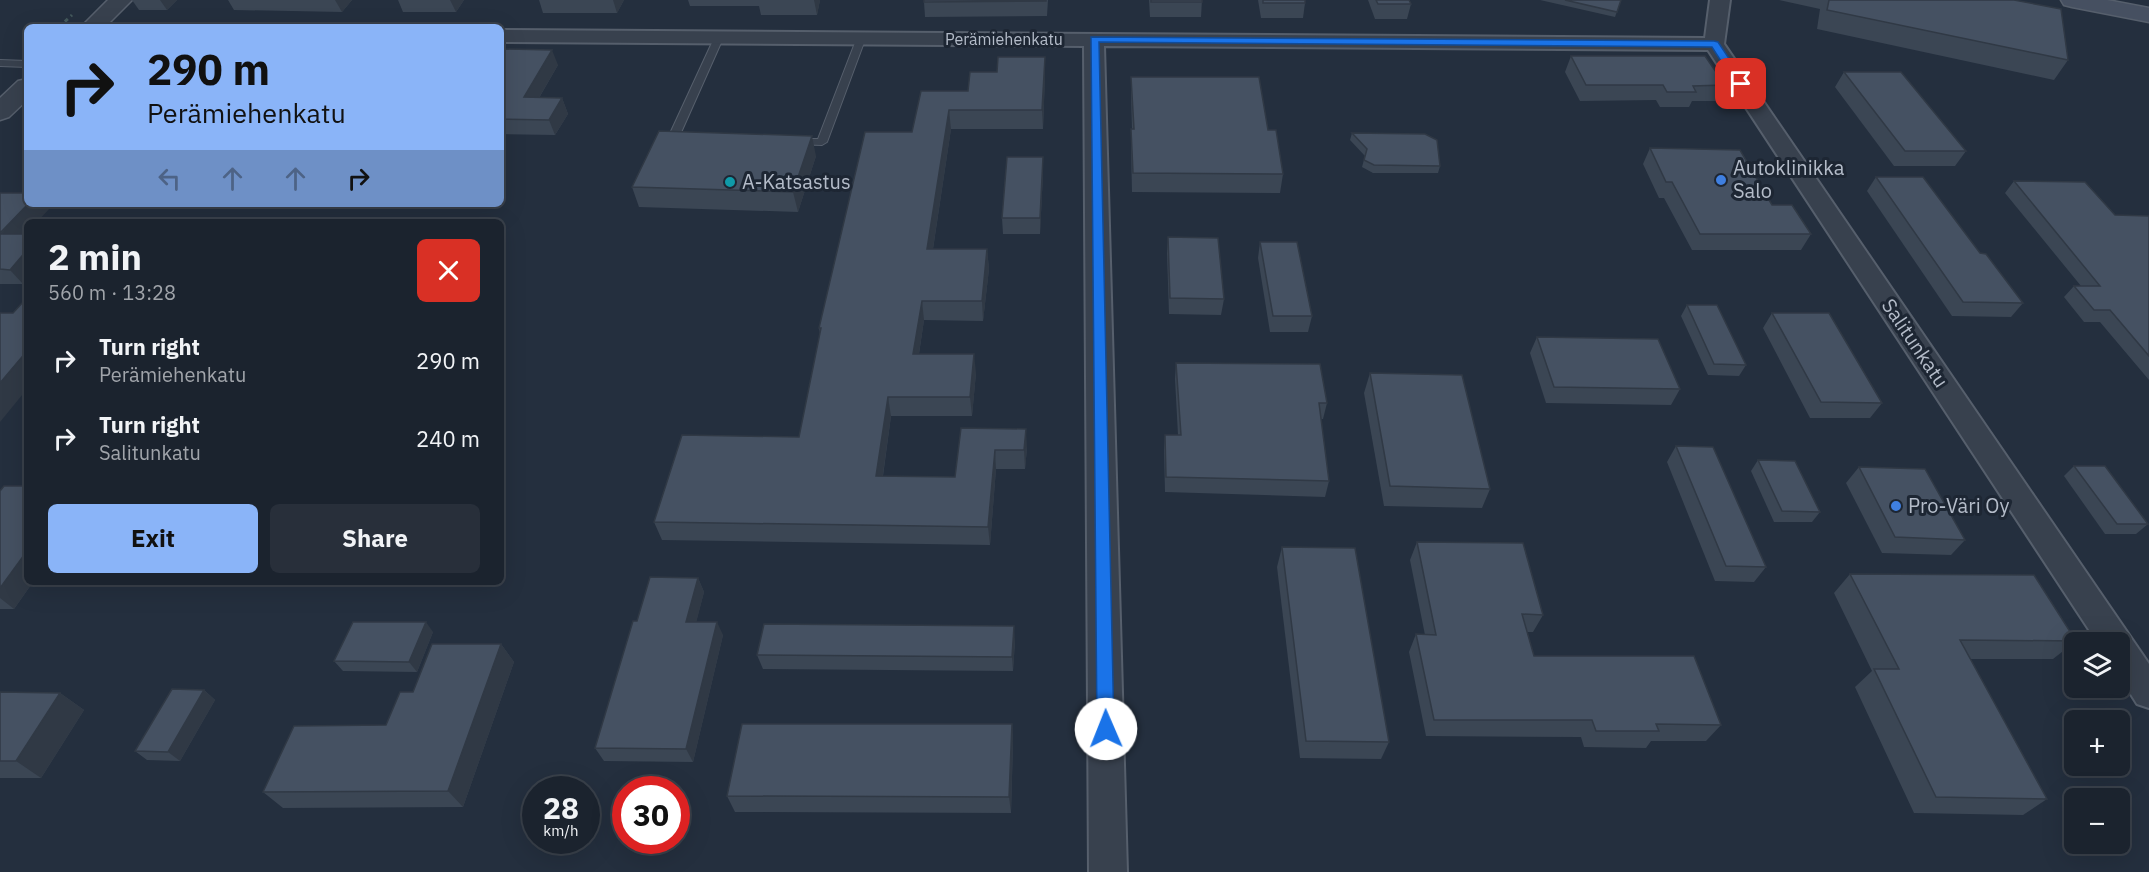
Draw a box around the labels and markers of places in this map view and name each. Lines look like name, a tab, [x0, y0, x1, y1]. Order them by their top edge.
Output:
pin	[1715, 58, 1766, 109]
place label: Autoklinikka Salo	[1733, 154, 1845, 204]
place label: A-Katsastus	[742, 168, 851, 195]
marker: Autoklinikka Salo	[1714, 173, 1728, 187]
marker: A-Katsastus	[723, 175, 737, 189]
place label: Pro-Väri Oy	[1908, 492, 2010, 519]
marker: Pro-Väri Oy	[1889, 499, 1903, 513]

